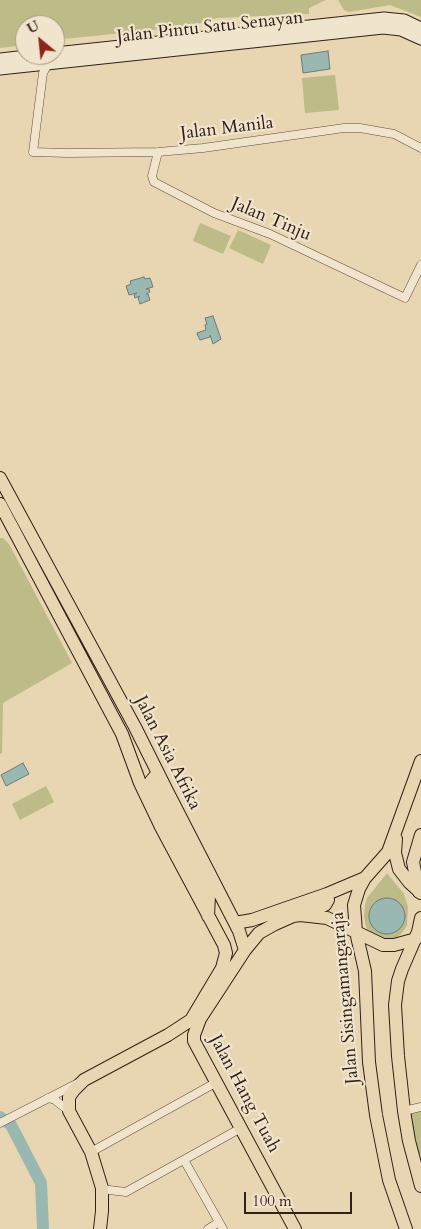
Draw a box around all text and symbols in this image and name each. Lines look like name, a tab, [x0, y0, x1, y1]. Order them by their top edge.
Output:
street label: Jalan Pintu Satu Senayan	[116, 7, 304, 49]
north arrow	[15, 15, 65, 65]
text: U	[24, 16, 43, 38]
street label: Jalan Manila	[179, 113, 275, 145]
street label: Jalan Tinju	[228, 194, 314, 246]
street label: Jalan Asia Afrika	[129, 692, 205, 814]
street label: Jalan Sisingamangaraja	[328, 911, 364, 1085]
street label: Jalan Hang Tuah	[204, 1032, 284, 1156]
scale bar	[246, 1182, 354, 1214]
text: 100 m	[252, 1191, 292, 1211]

